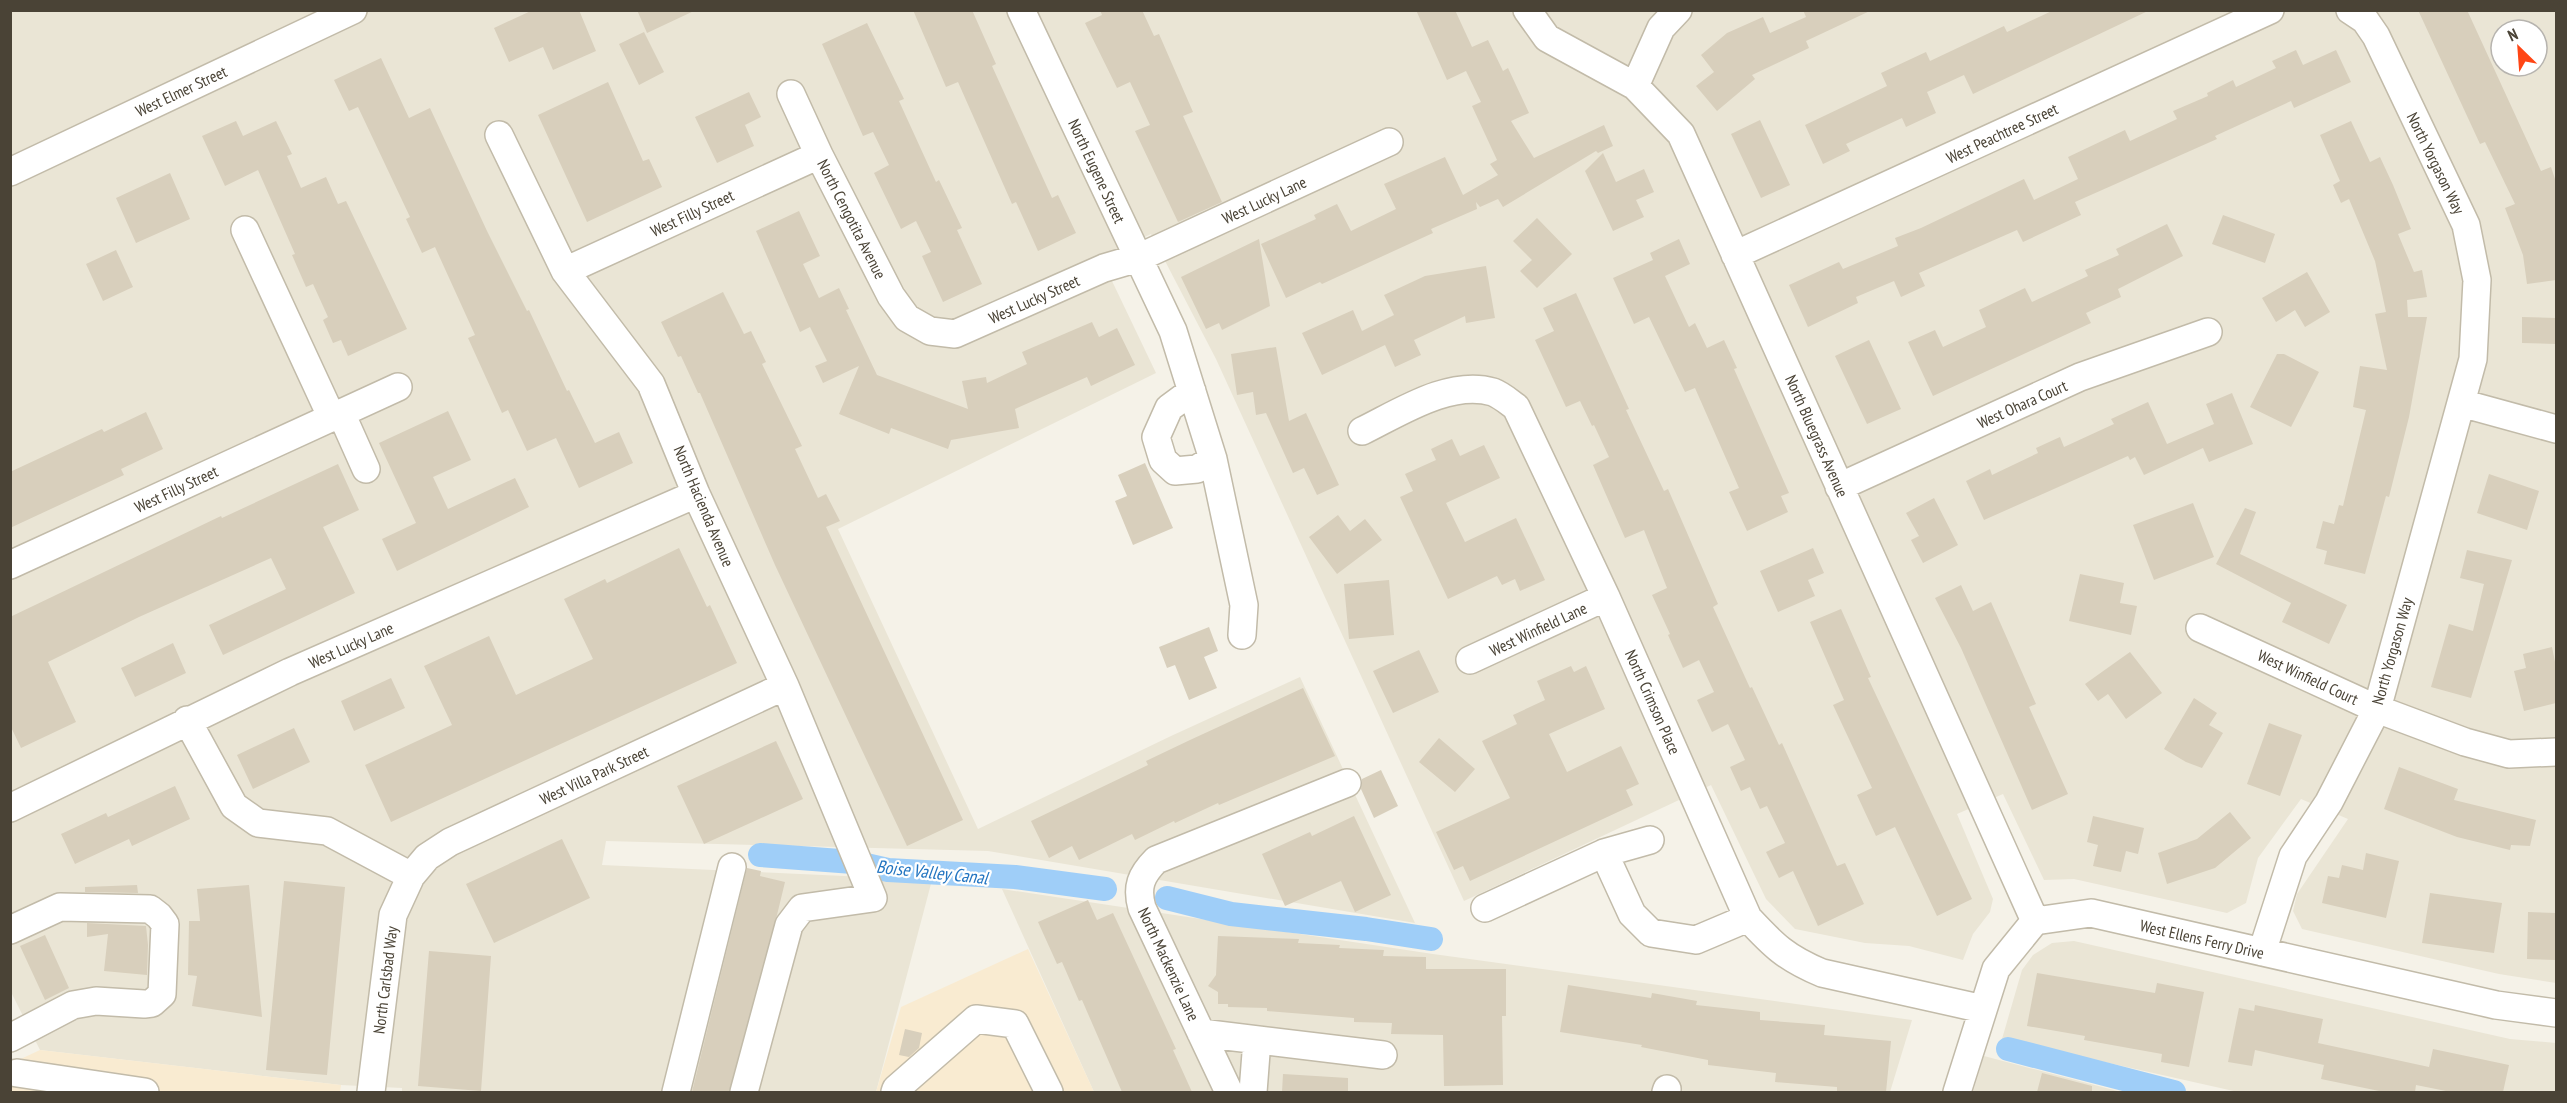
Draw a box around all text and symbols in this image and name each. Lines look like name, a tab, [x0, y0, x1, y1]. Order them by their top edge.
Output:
north arrow	[2489, 18, 2549, 78]
text: N	[2505, 24, 2521, 45]
street label: West Elmer Street	[132, 61, 230, 121]
street label: West Peachtree Street	[1943, 98, 2062, 168]
street label: North Yorgason Way	[2403, 109, 2469, 217]
street label: North Eugene Street	[1064, 116, 1130, 227]
street label: North Cengotita Avenue	[813, 156, 891, 282]
street label: West Lucky Lane	[1219, 172, 1309, 228]
street label: West Filly Street	[647, 185, 737, 241]
street label: West Lucky Street	[985, 270, 1083, 328]
street label: North Bluegrass Avenue	[1781, 372, 1853, 500]
street label: West Ohara Court	[1974, 375, 2071, 433]
street label: North Hacienda Avenue	[669, 442, 739, 570]
street label: West Filly Street	[131, 461, 221, 517]
street label: North Yorgason Way	[2367, 595, 2417, 707]
street label: West Winfield Lane	[1486, 598, 1590, 660]
street label: West Lucky Lane	[306, 617, 396, 673]
street label: West Winfield Court	[2255, 645, 2362, 709]
street label: North Crimson Place	[1621, 646, 1685, 758]
street label: West Villa Park Street	[536, 741, 652, 809]
water label: Boise Valley Canal	[875, 855, 991, 889]
street label: North Mackenzie Lane	[1134, 904, 1204, 1024]
street label: West Ellens Ferry Drive	[2138, 915, 2266, 963]
street label: North Carlsbad Way	[368, 925, 402, 1035]

